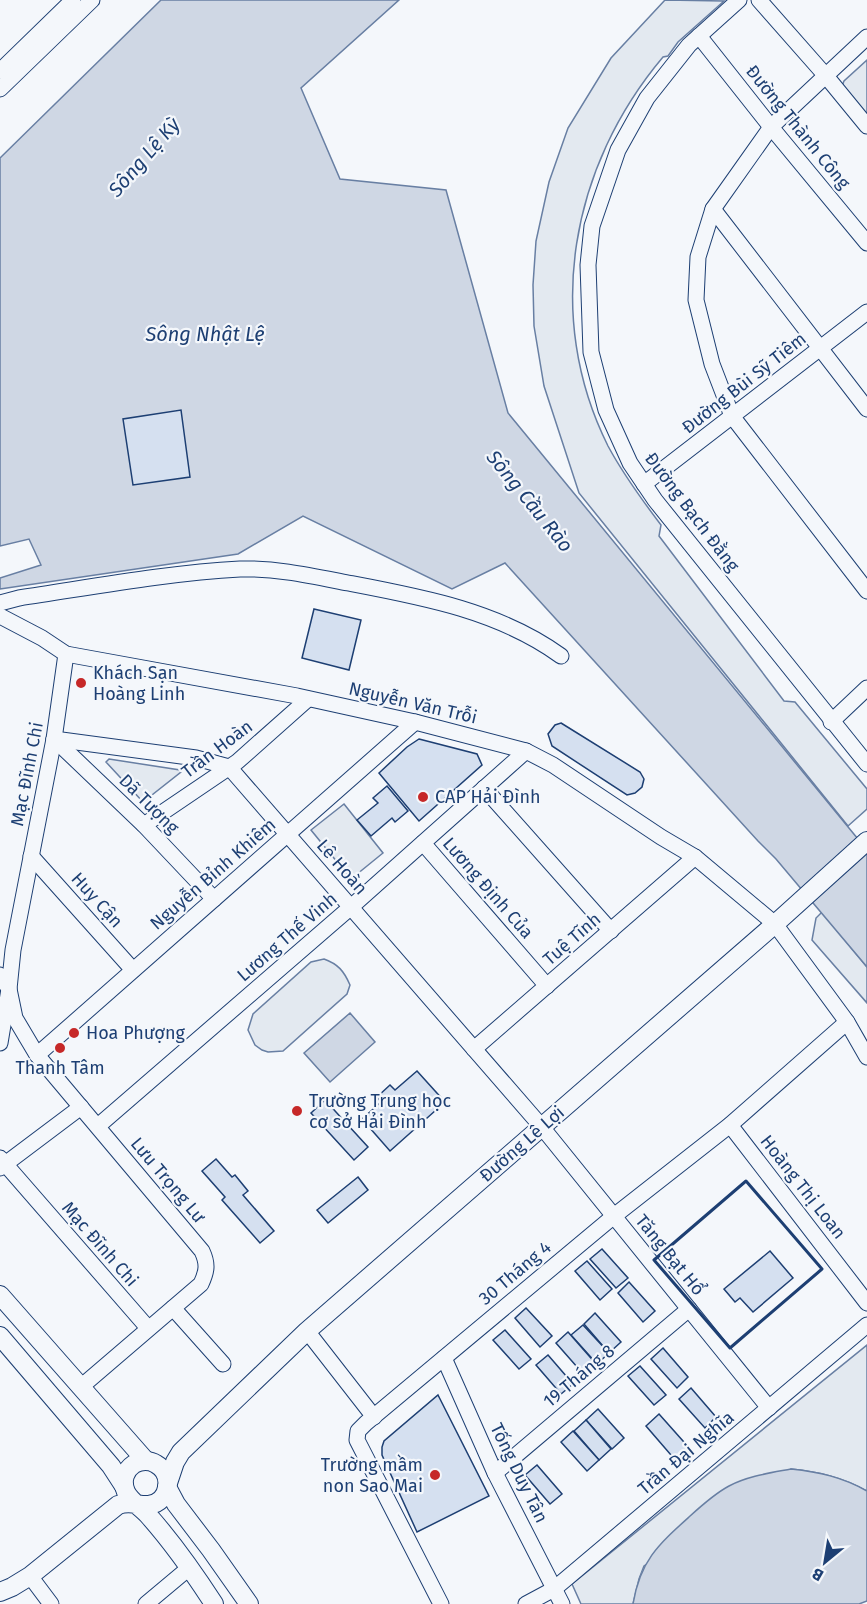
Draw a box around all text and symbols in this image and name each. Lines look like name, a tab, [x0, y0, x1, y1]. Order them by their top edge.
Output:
street label: Đường Thành Công	[741, 61, 855, 194]
water label: Sông Lệ Kỳ	[103, 112, 186, 202]
water label: Sông Nhật Lệ	[144, 322, 265, 346]
street label: Đường Bùi Sỹ Tiêm	[677, 328, 811, 438]
water label: Sông Cầu Rào	[481, 444, 578, 557]
street label: Đường Bạch Đằng	[640, 447, 745, 576]
place label: Khách Sạn Hoàng Linh	[93, 662, 185, 705]
marker: Khách Sạn Hoàng Linh	[74, 676, 88, 690]
street label: Nguyễn Văn Trỗi	[347, 677, 480, 728]
street label: Trần Hoàn	[177, 715, 257, 783]
street label: Mạc Đĩnh Chi	[6, 720, 48, 828]
street label: Dã Tượng	[114, 769, 184, 839]
place label: CAP Hải Đình	[435, 786, 540, 808]
marker: CAP Hải Đình	[416, 790, 430, 804]
street label: Nguyễn Bỉnh Khiêm	[145, 813, 280, 935]
street label: Lương Định Của	[438, 833, 538, 943]
street label: Lê Hoàn	[312, 835, 372, 899]
street label: Huy Cận	[67, 868, 127, 932]
street label: Lương Thế Vinh	[233, 888, 341, 986]
street label: Tuệ Tĩnh	[539, 908, 605, 970]
place label: Hoa Phượng	[86, 1022, 185, 1044]
marker: Hoa Phượng	[67, 1026, 81, 1040]
marker: Thanh Tâm	[53, 1041, 67, 1055]
place label: Thanh Tâm	[15, 1057, 105, 1079]
place label: Trường Trung học cơ sở Hải Đình	[309, 1090, 451, 1133]
street label: Đường Lê Lợi	[475, 1101, 569, 1187]
marker: Trường Trung học cơ sở Hải Đình	[290, 1104, 304, 1118]
street label: Hoàng Thị Loan	[756, 1131, 850, 1243]
street label: Lưu Trọng Lư	[126, 1133, 210, 1227]
street label: Mạc Đĩnh Chi	[57, 1197, 143, 1291]
street label: Tăng Bạt Hổ	[631, 1210, 710, 1300]
street label: 30 Tháng 4	[474, 1236, 556, 1310]
street label: 19 Tháng 8	[539, 1340, 619, 1412]
street label: Trần Đại Nghĩa	[634, 1406, 738, 1500]
street label: Tống Duy Tân	[485, 1420, 553, 1526]
place label: Trường mầm non Sao Mai	[321, 1454, 423, 1497]
marker: Trường mầm non Sao Mai	[428, 1468, 442, 1482]
north arrow	[795, 1532, 855, 1592]
text: B	[809, 1564, 827, 1585]

